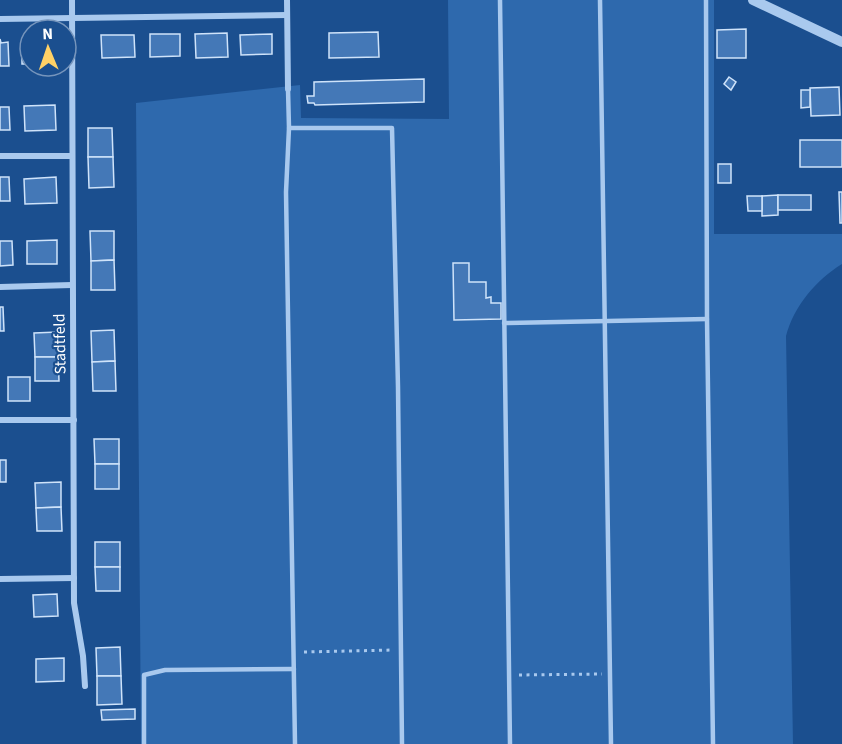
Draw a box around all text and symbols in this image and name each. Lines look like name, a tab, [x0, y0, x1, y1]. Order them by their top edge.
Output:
north arrow	[18, 18, 78, 78]
text: N	[42, 23, 53, 45]
street label: Stadtfeld	[48, 313, 72, 375]

